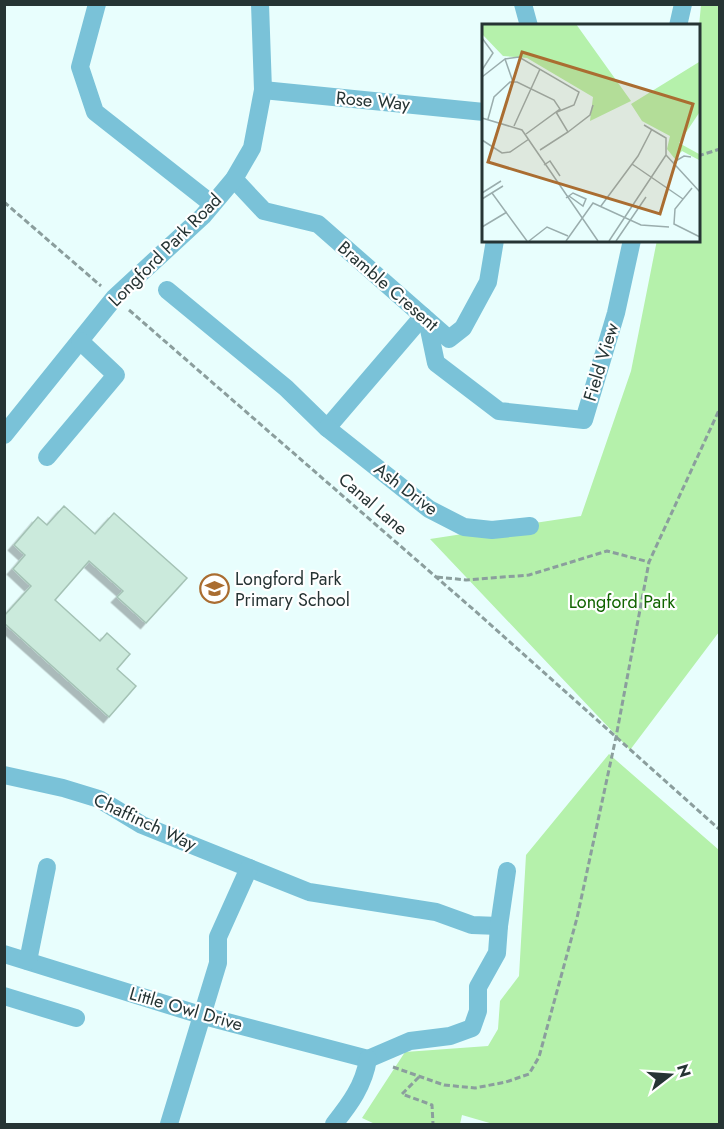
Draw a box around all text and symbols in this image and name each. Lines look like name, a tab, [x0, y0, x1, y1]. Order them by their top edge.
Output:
inset map	[482, 24, 700, 242]
street label: Rose Way	[335, 85, 411, 117]
street label: Longford Park Road	[103, 188, 227, 312]
street label: Bramble Cresent	[332, 235, 445, 338]
street label: Field View	[577, 319, 625, 404]
street label: Ash Drive	[369, 456, 443, 522]
street label: Canal Lane	[333, 467, 413, 541]
place label: Longford Park Primary School	[235, 566, 350, 613]
school or university icon: Longford Park Primary School	[198, 573, 230, 605]
park label: Longford Park	[569, 589, 675, 615]
street label: Chaffinch Way	[89, 787, 201, 857]
street label: Little Owl Drive	[126, 980, 246, 1038]
north arrow	[640, 1045, 700, 1105]
text: N	[671, 1061, 697, 1080]

